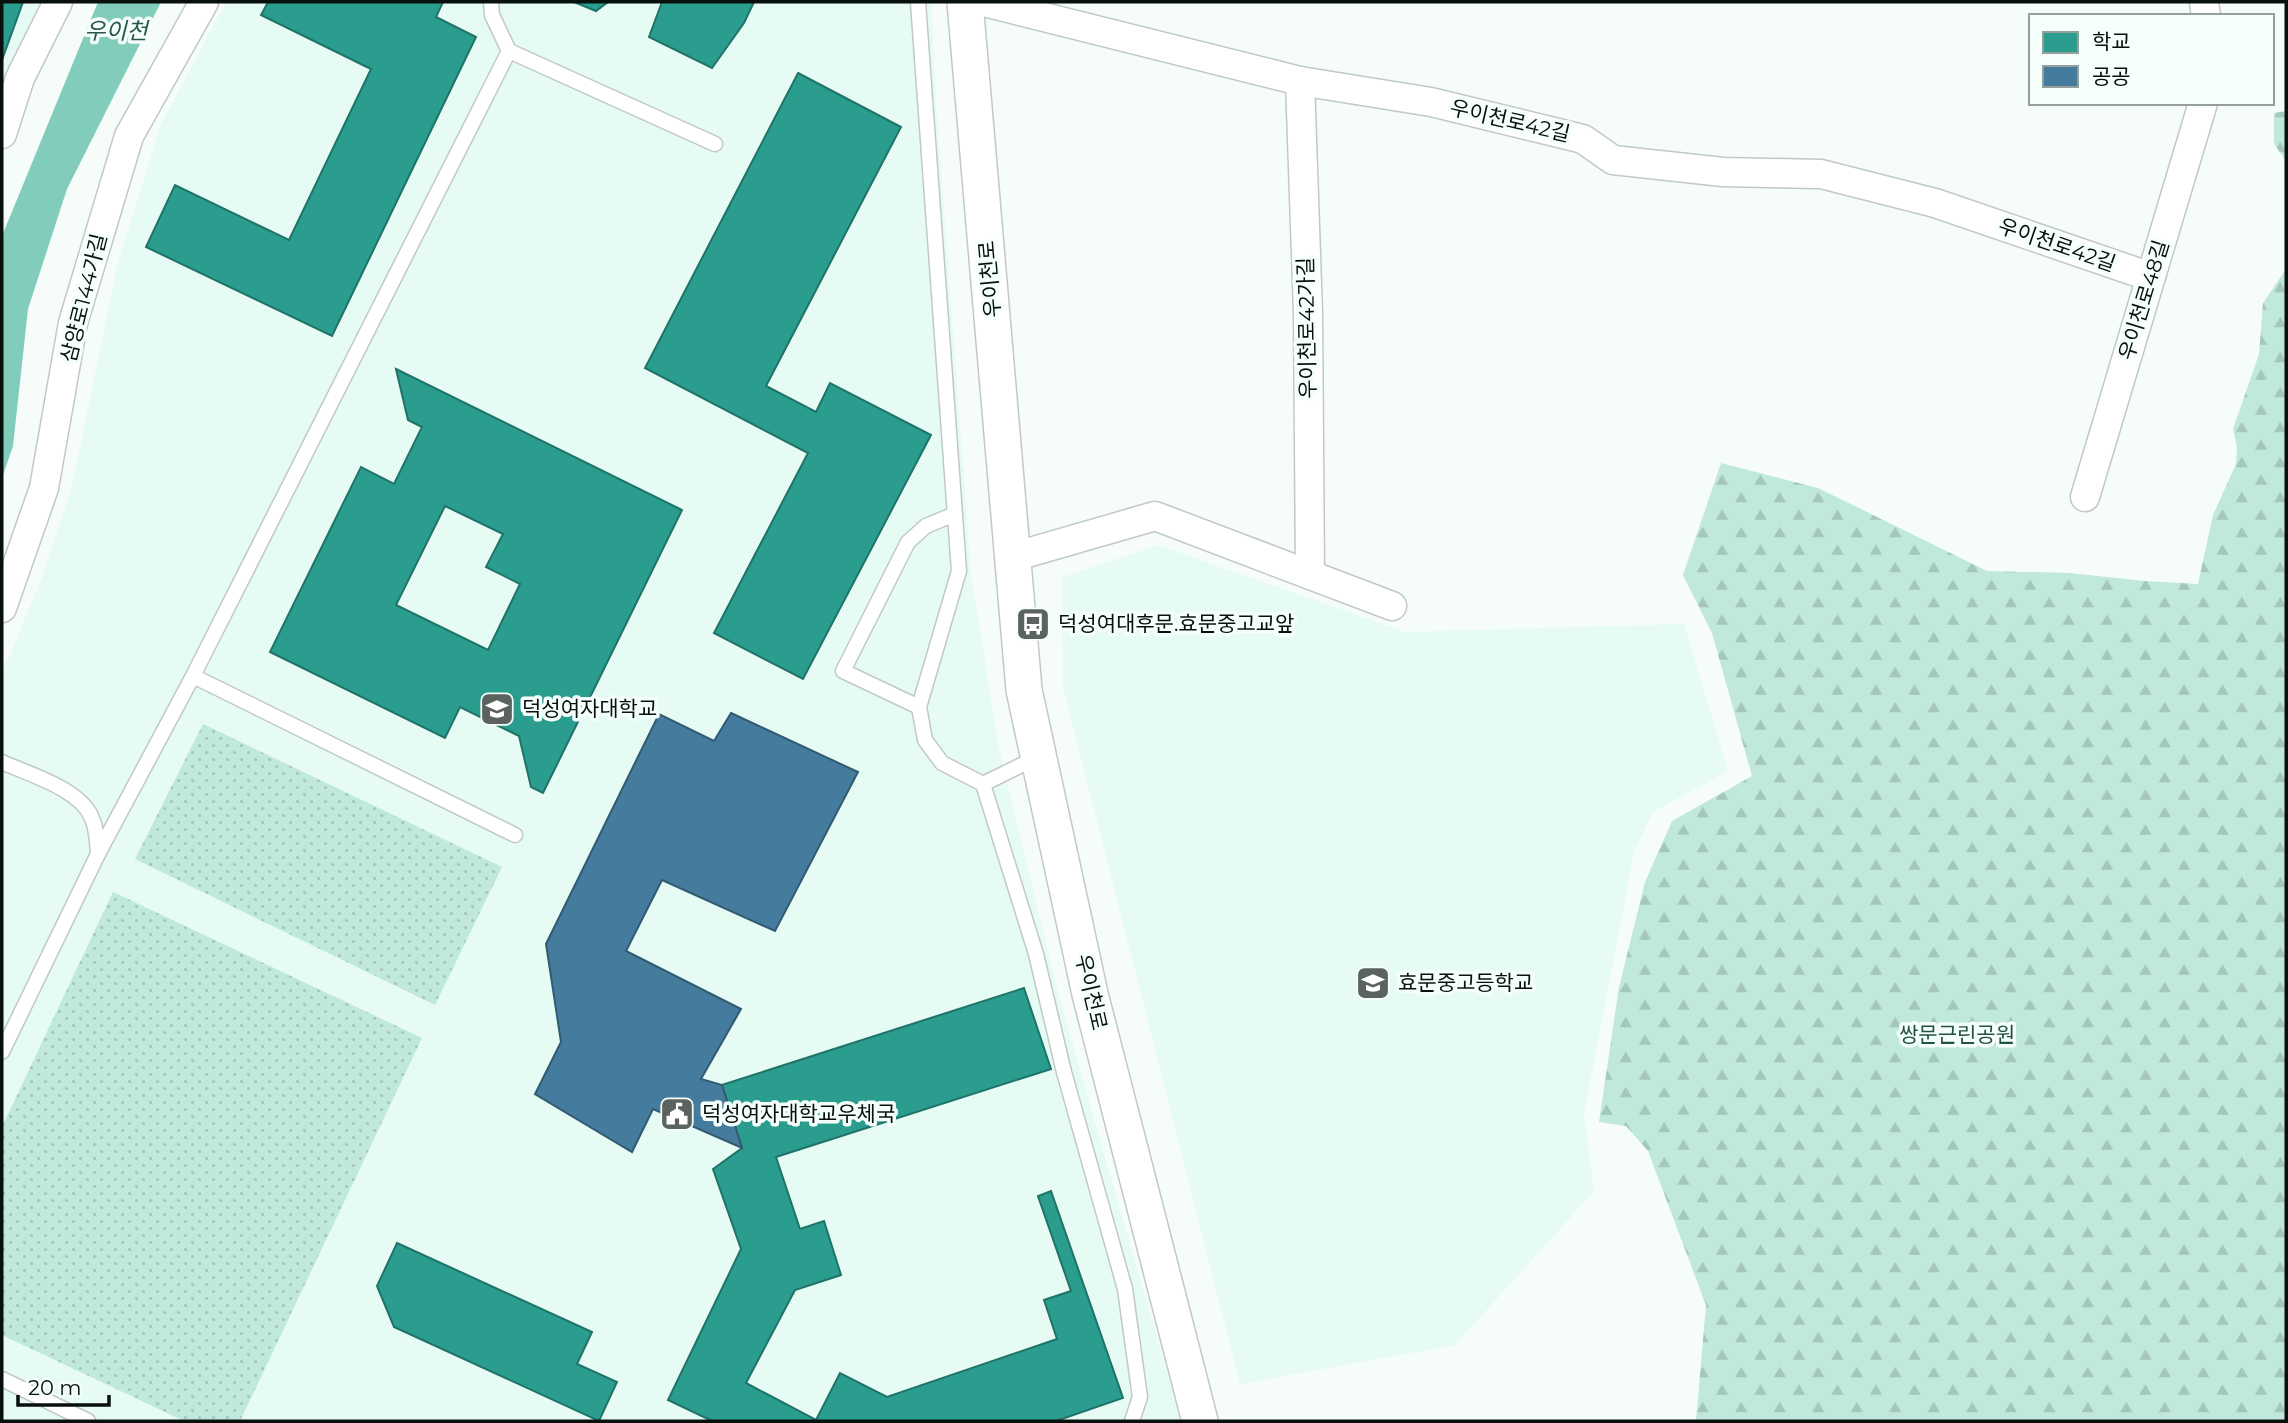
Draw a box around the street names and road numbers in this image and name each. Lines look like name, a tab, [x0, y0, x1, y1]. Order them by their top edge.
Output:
street label: 우이천로42길	[1448, 95, 1573, 146]
street label: 우이천로42길	[1995, 213, 2119, 276]
street label: 삼양로144가길	[55, 231, 112, 365]
street label: 우이천로48길	[2113, 237, 2174, 363]
street label: 우이천로	[974, 239, 1005, 319]
street label: 우이천로42가길	[1293, 257, 1320, 399]
street label: 우이천로	[1071, 951, 1112, 1032]

